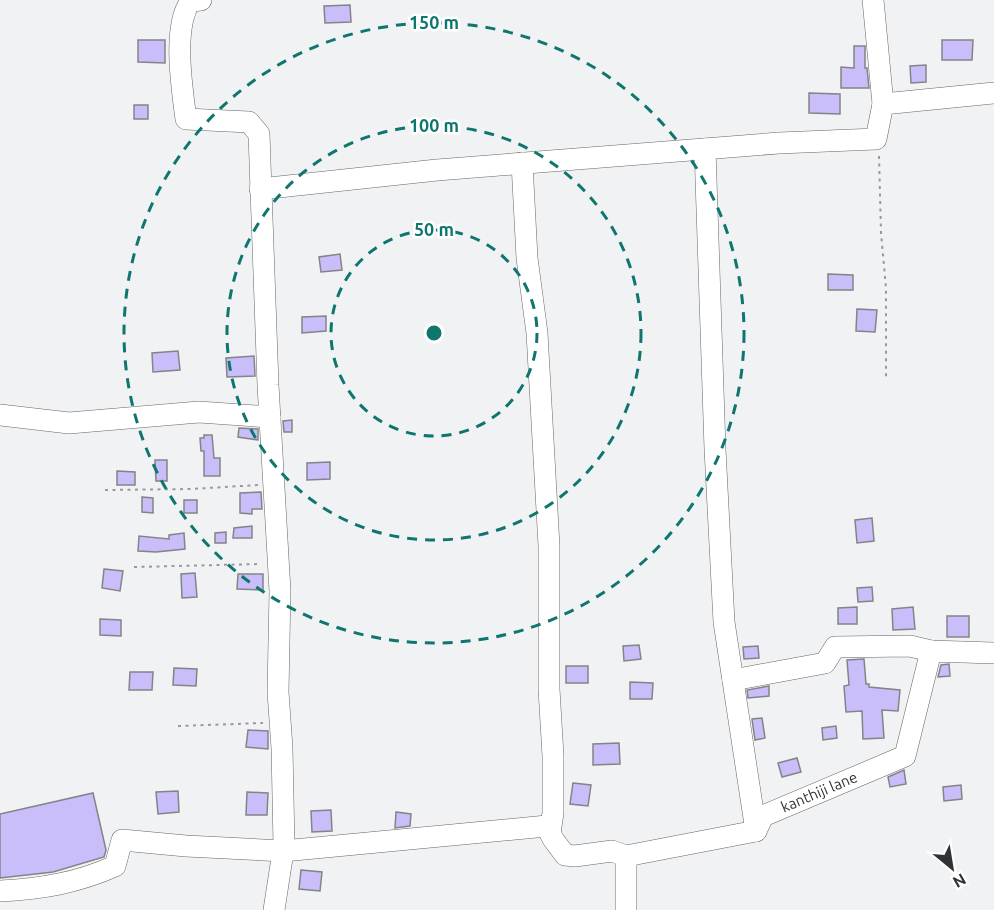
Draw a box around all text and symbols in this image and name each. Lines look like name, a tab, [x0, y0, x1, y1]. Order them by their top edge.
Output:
text: 150 m	[409, 12, 459, 32]
text: 100 m	[409, 115, 459, 135]
text: 50 m	[414, 219, 454, 239]
centre of rings	[424, 323, 444, 343]
street label: kanthiji lane	[778, 768, 860, 815]
north arrow	[922, 838, 982, 898]
text: N	[950, 870, 969, 892]

